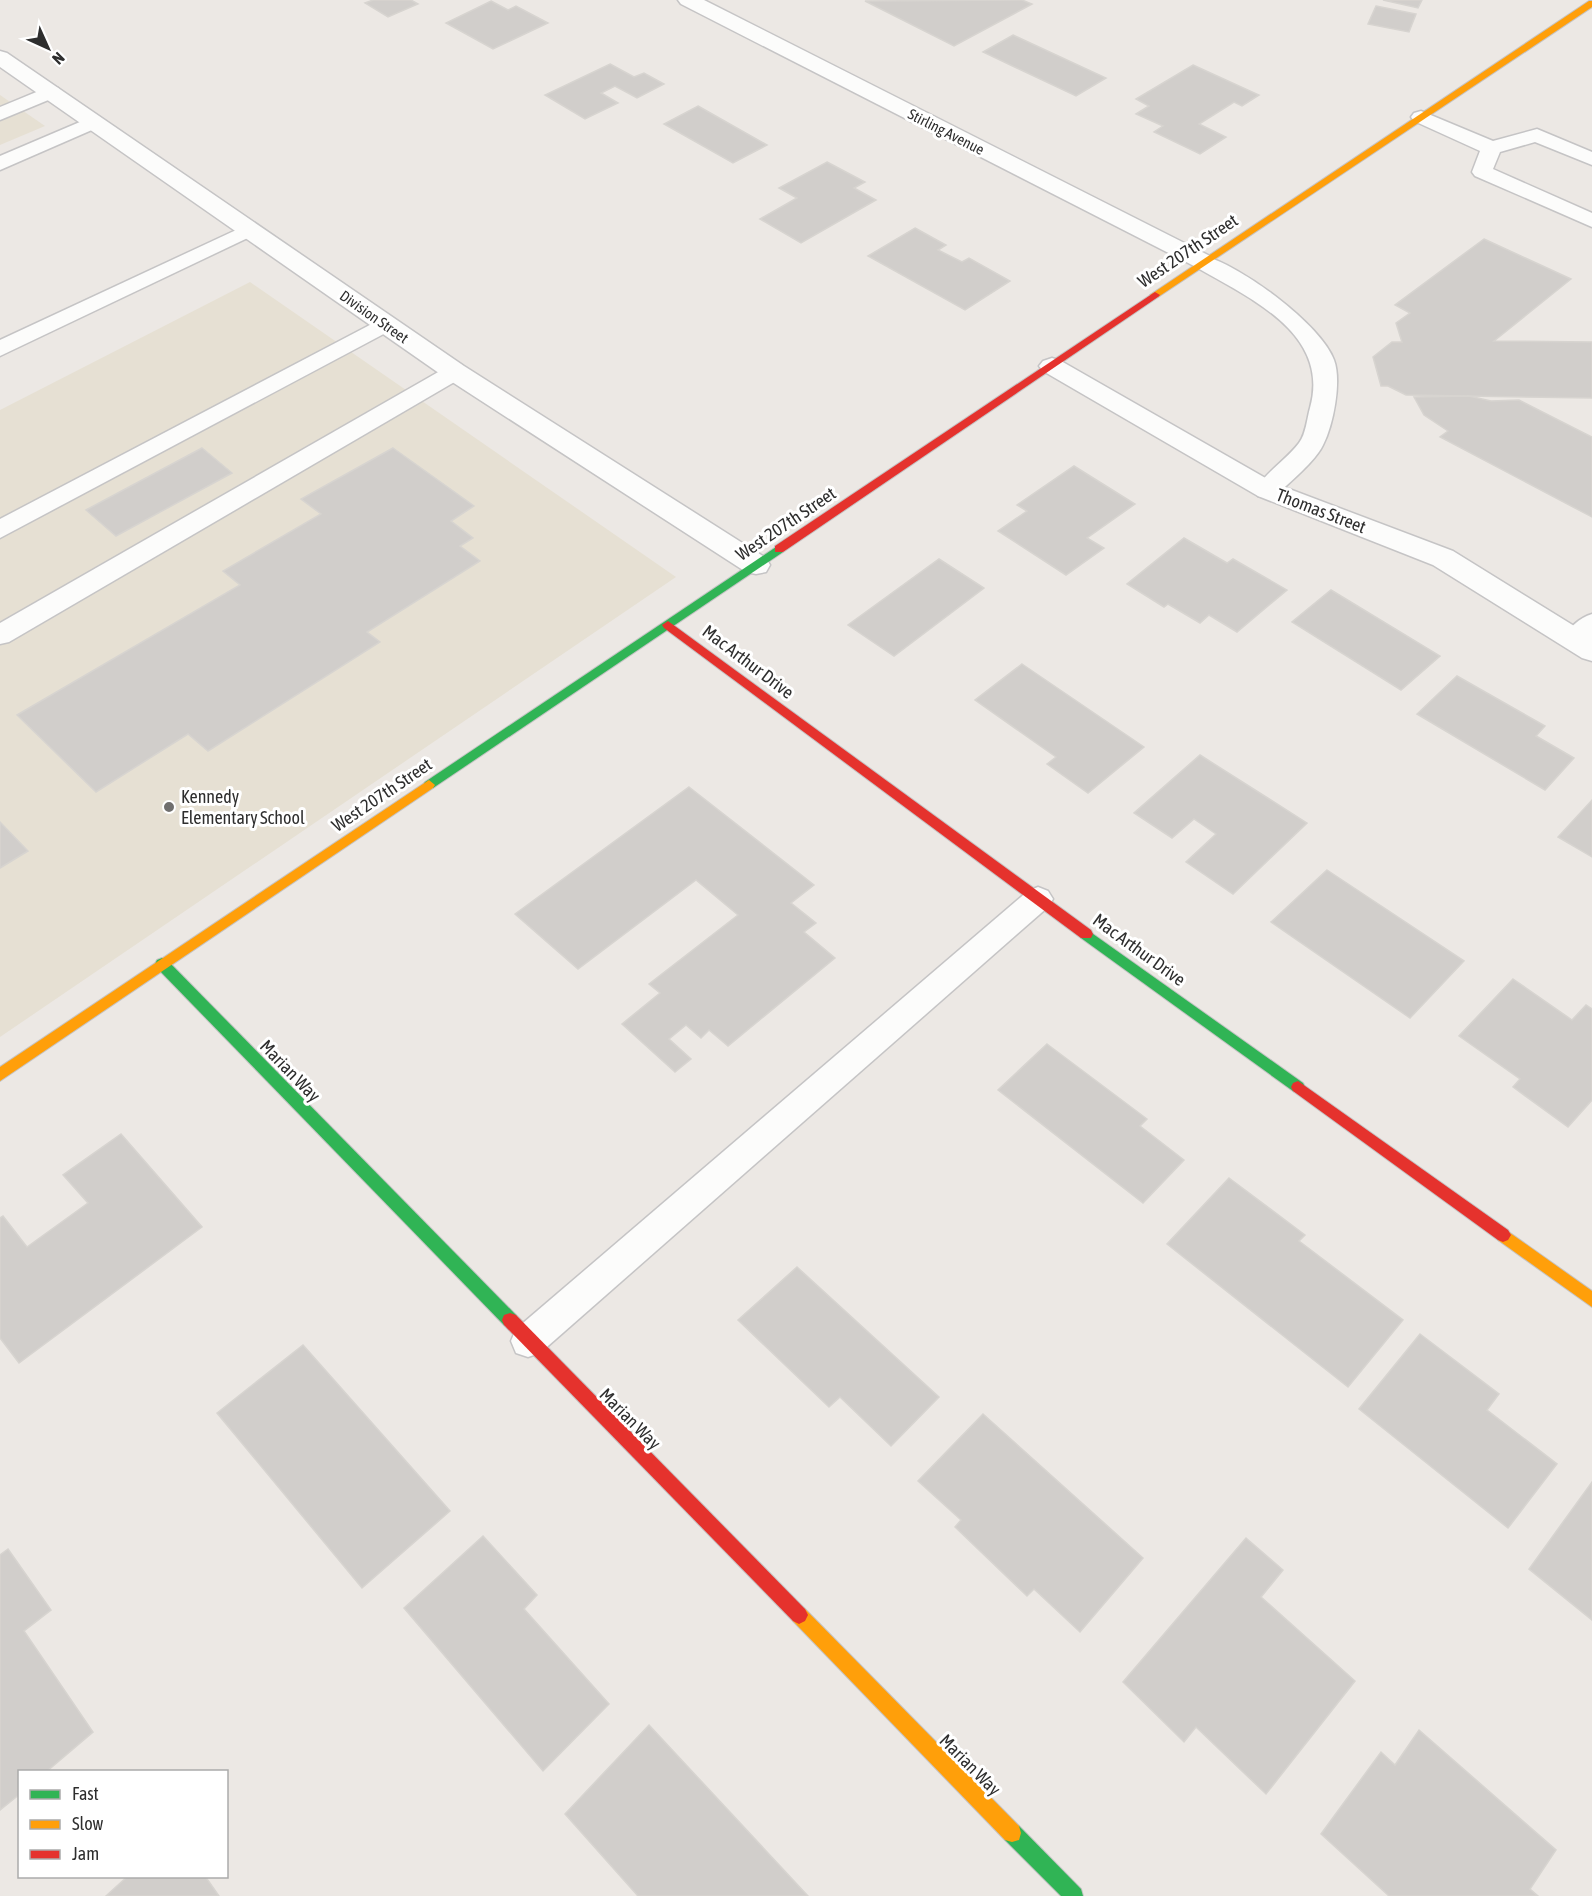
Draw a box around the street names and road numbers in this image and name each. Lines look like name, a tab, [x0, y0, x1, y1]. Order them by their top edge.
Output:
street label: Stirling Avenue	[905, 105, 987, 158]
street label: West 207th Street	[1134, 209, 1242, 292]
street label: Division Street	[337, 287, 412, 346]
street label: West 207th Street	[732, 482, 840, 565]
street label: Thomas Street	[1273, 484, 1369, 537]
street label: Mac Arthur Drive	[699, 620, 798, 703]
street label: West 207th Street	[328, 753, 436, 836]
street label: Mac Arthur Drive	[1089, 909, 1189, 990]
street label: Marian Way	[256, 1035, 325, 1106]
street label: Marian Way	[595, 1384, 665, 1454]
street label: Marian Way	[935, 1730, 1005, 1800]

